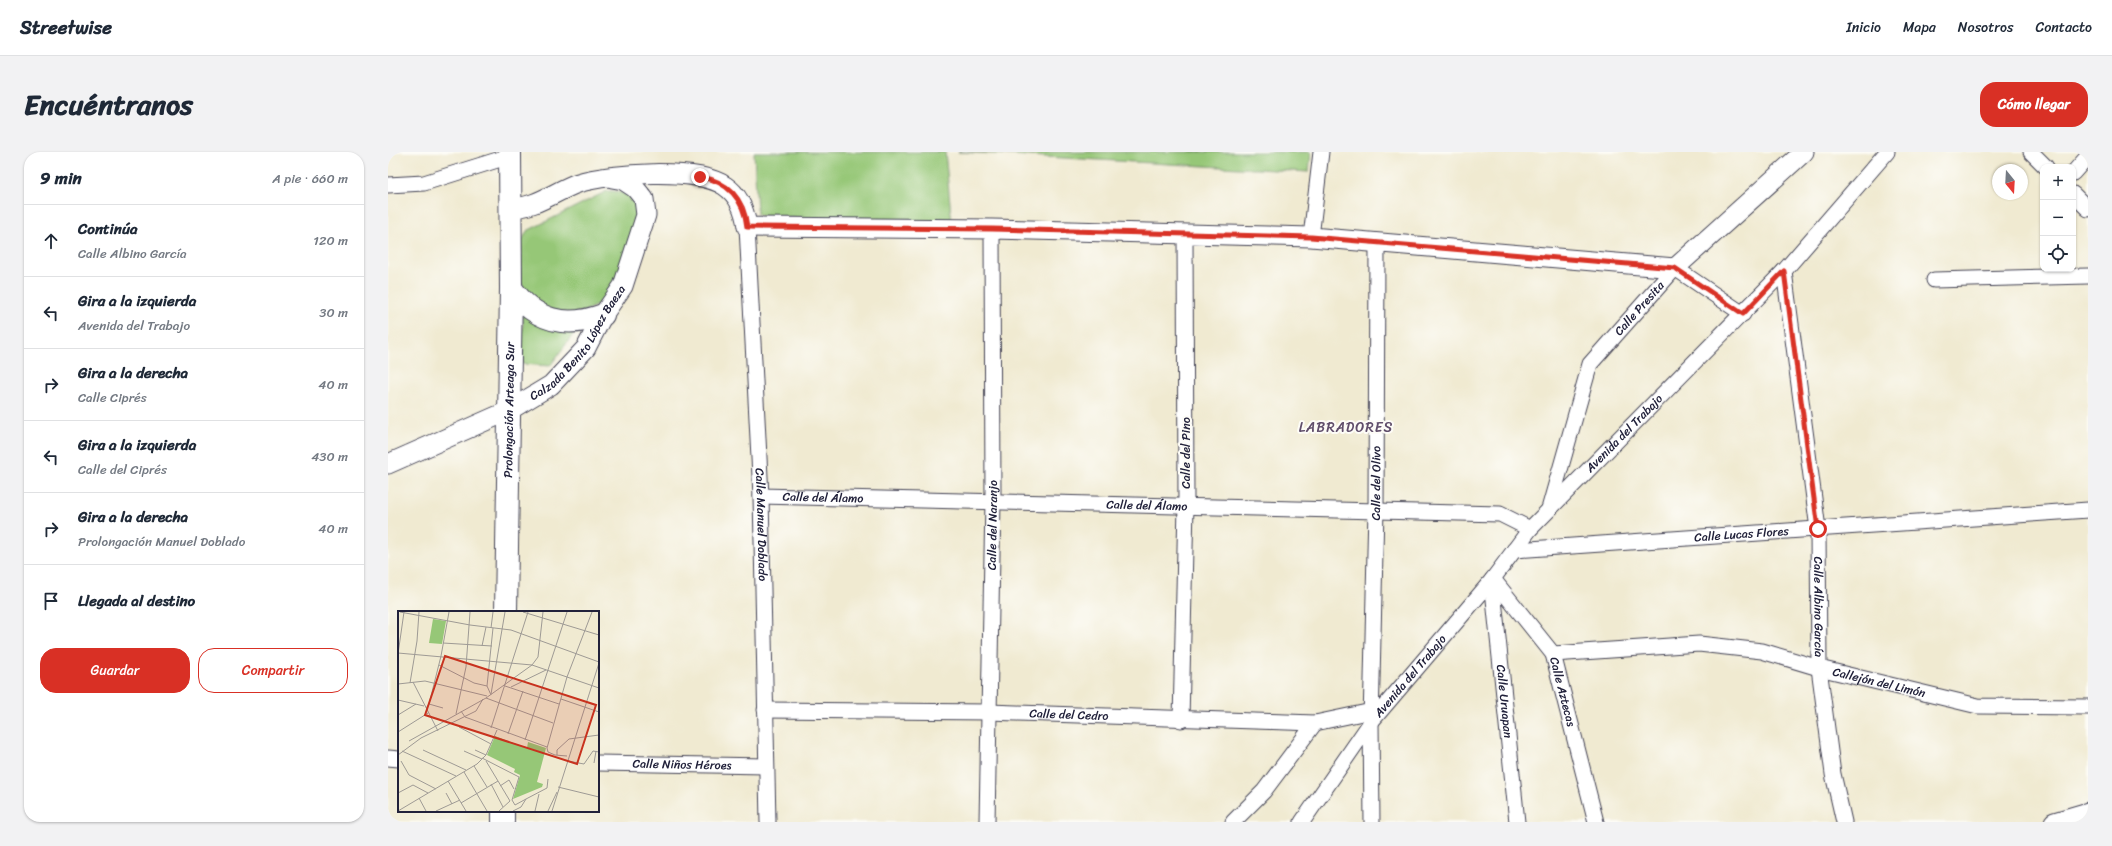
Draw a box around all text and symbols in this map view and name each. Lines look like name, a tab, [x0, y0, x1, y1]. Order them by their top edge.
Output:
text: Streetwise	[20, 11, 112, 44]
text: Inicio	[1846, 15, 1881, 40]
text: Mapa	[1903, 15, 1936, 40]
text: Nosotros	[1958, 15, 2013, 40]
text: Contacto	[2035, 15, 2092, 40]
text: Encuéntranos	[24, 80, 193, 129]
button: Cómo llegar	[1980, 82, 2088, 127]
text: 9 min	[40, 163, 82, 193]
north arrow	[1992, 164, 2028, 200]
map controls	[2040, 164, 2076, 272]
button: +	[2040, 164, 2076, 200]
text: A pie · 660 m	[272, 167, 348, 190]
route end	[691, 168, 709, 186]
button: −	[2040, 200, 2076, 236]
text: Continúa	[78, 216, 137, 242]
text: 120 m	[313, 229, 348, 252]
icon: ahead	[40, 230, 62, 252]
button: locate	[2040, 236, 2076, 272]
text: Calle Albino García	[78, 242, 187, 265]
street label: Calle Presita	[1609, 275, 1671, 341]
street label: Calzada Benito López Baeza	[525, 280, 632, 407]
text: Gira a la izquierda	[78, 288, 196, 314]
text: 30 m	[319, 301, 348, 324]
icon: left	[40, 302, 62, 324]
text: Avenida del Trabajo	[78, 314, 190, 337]
street label: Prolongación Arteaga Sur	[497, 341, 521, 478]
text: Gira a la derecha	[78, 360, 188, 386]
text: 40 m	[318, 373, 348, 396]
icon: right	[40, 374, 62, 396]
text: Calle Ciprés	[78, 386, 147, 409]
street label: Avenida del Trabajo	[1579, 389, 1668, 479]
district label: LABRADORES	[1299, 415, 1393, 440]
street label: Calle del Pino	[1175, 417, 1197, 489]
text: Gira a la izquierda	[78, 432, 196, 458]
text: 430 m	[311, 445, 348, 468]
icon: left	[40, 446, 62, 468]
street label: Calle del Olivo	[1365, 446, 1387, 521]
text: Calle del Ciprés	[78, 458, 167, 481]
street label: Calle Manuel Doblado	[749, 468, 774, 581]
street label: Calle del Naranjo	[981, 480, 1004, 570]
street label: Calle del Álamo	[782, 486, 864, 509]
street label: Calle del Álamo	[1106, 493, 1188, 517]
text: Gira a la derecha	[78, 504, 188, 530]
text: 40 m	[318, 517, 348, 540]
icon: right	[40, 518, 62, 540]
street label: Calle Lucas Flores	[1693, 520, 1790, 548]
route start	[1809, 520, 1827, 538]
text: Prolongación Manuel Doblado	[78, 530, 245, 553]
street label: Calle Albino García	[1807, 557, 1830, 657]
text: Llegada al destino	[78, 588, 195, 614]
icon: arrive	[40, 590, 62, 612]
inset map	[398, 611, 599, 812]
street label: Avenida del Trabajo	[1368, 629, 1452, 723]
button: Guardar	[40, 648, 190, 693]
button: Compartir	[198, 648, 348, 693]
street label: Calle Aztecas	[1543, 654, 1582, 729]
street label: Callejón del Limón	[1830, 661, 1928, 704]
street label: Calle Uruapan	[1490, 663, 1519, 740]
street label: Calle del Cedro	[1029, 702, 1109, 727]
street label: Calle Niños Héroes	[632, 753, 732, 776]

